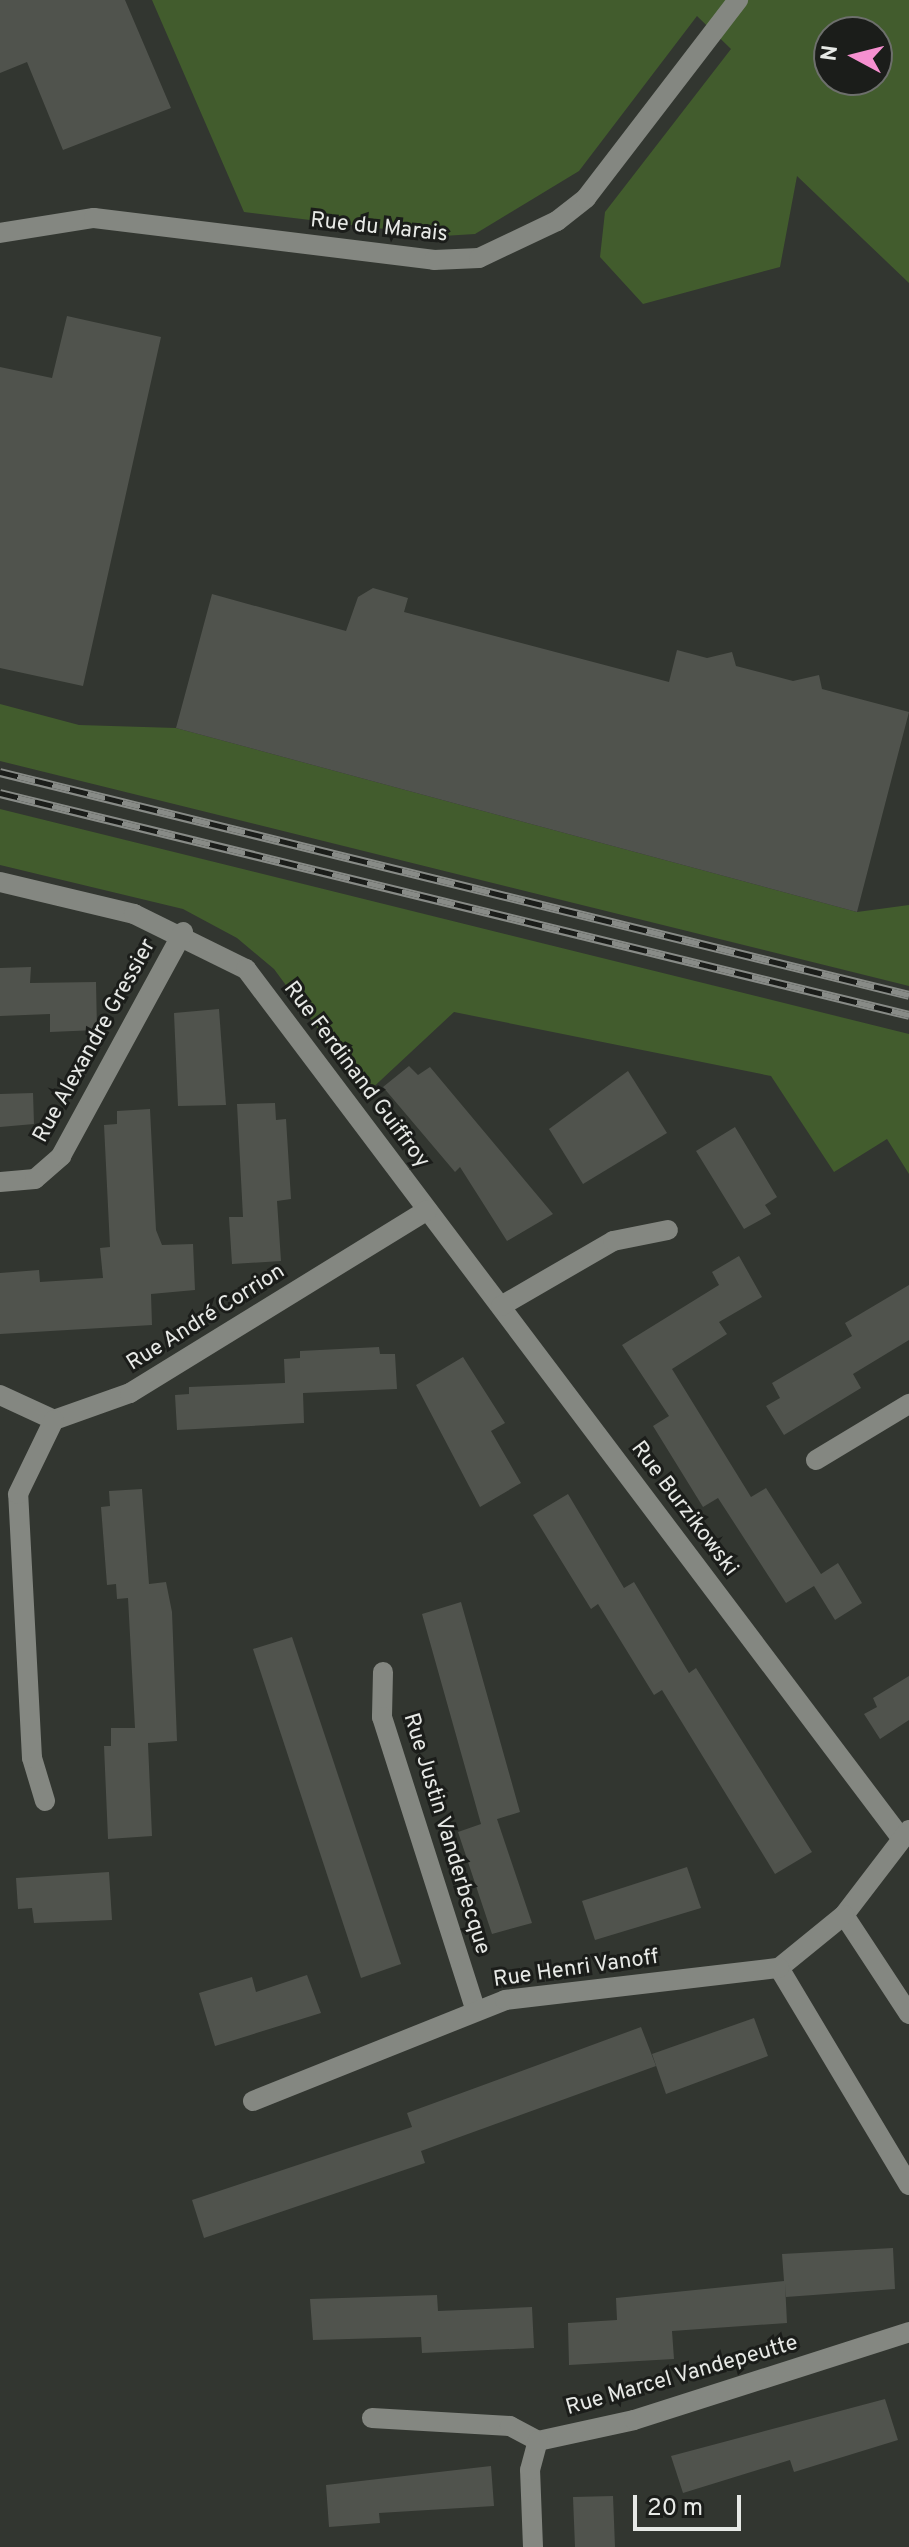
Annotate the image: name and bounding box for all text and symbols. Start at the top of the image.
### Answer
north arrow [813,16,893,96]
text: N [816,44,845,63]
street label: Rue du Marais [309,208,449,248]
street label: Rue Alexandre Gressier [28,934,162,1148]
street label: Rue Ferdinand Guiffroy [277,977,435,1173]
street label: Rue André Corrion [122,1259,290,1377]
street label: Rue Burzikowski [625,1436,743,1582]
street label: Rue Justin Vanderbecque [397,1710,495,1958]
street label: Rue Henri Vanoff [491,1944,661,1994]
street label: Rue Marcel Vandepeutte [562,2330,802,2422]
scale bar [637,2479,745,2529]
text: 20 m [647,2494,703,2524]

